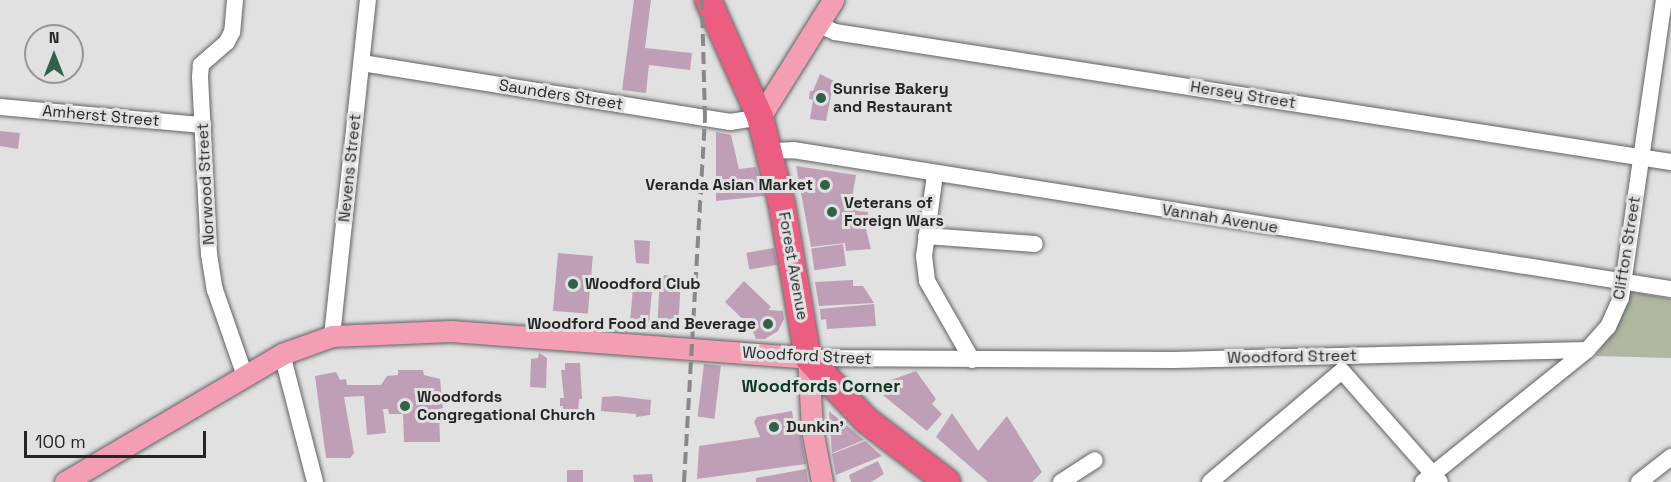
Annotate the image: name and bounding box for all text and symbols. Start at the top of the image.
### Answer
north arrow [24,24,84,84]
text: N [49,27,59,48]
street label: Saunders Street [498,76,624,114]
street label: Hersey Street [1189,77,1297,113]
place label: Sunrise Bakery and Restaurant [833,79,952,117]
marker: Sunrise Bakery and Restaurant [814,91,828,105]
street label: Amherst Street [42,101,160,131]
street label: Nevens Street [335,113,365,223]
street label: Norwood Street [193,122,219,246]
place label: Veranda Asian Market [645,175,813,195]
marker: Veranda Asian Market [818,178,832,192]
place label: Veterans of Foreign Wars [844,193,944,231]
street label: Clifton Street [1609,195,1645,301]
street label: Vannah Avenue [1160,200,1280,238]
marker: Veterans of Foreign Wars [825,205,839,219]
street label: Forest Avenue [774,210,812,322]
place label: Woodford Club [585,274,701,294]
marker: Woodford Club [566,277,580,291]
place label: Woodford Food and Beverage [527,314,756,334]
marker: Woodford Food and Beverage [761,317,775,331]
street label: Woodford Street [742,343,872,369]
street label: Woodford Street [1227,346,1357,368]
district label: Woodfords Corner [742,375,900,397]
place label: Woodfords Congregational Church [417,387,595,425]
marker: Woodfords Congregational Church [398,399,412,413]
place label: Dunkin' [786,417,844,437]
scale bar [27,419,208,457]
marker: Dunkin' [767,420,781,434]
text: 100 m [35,430,86,453]

